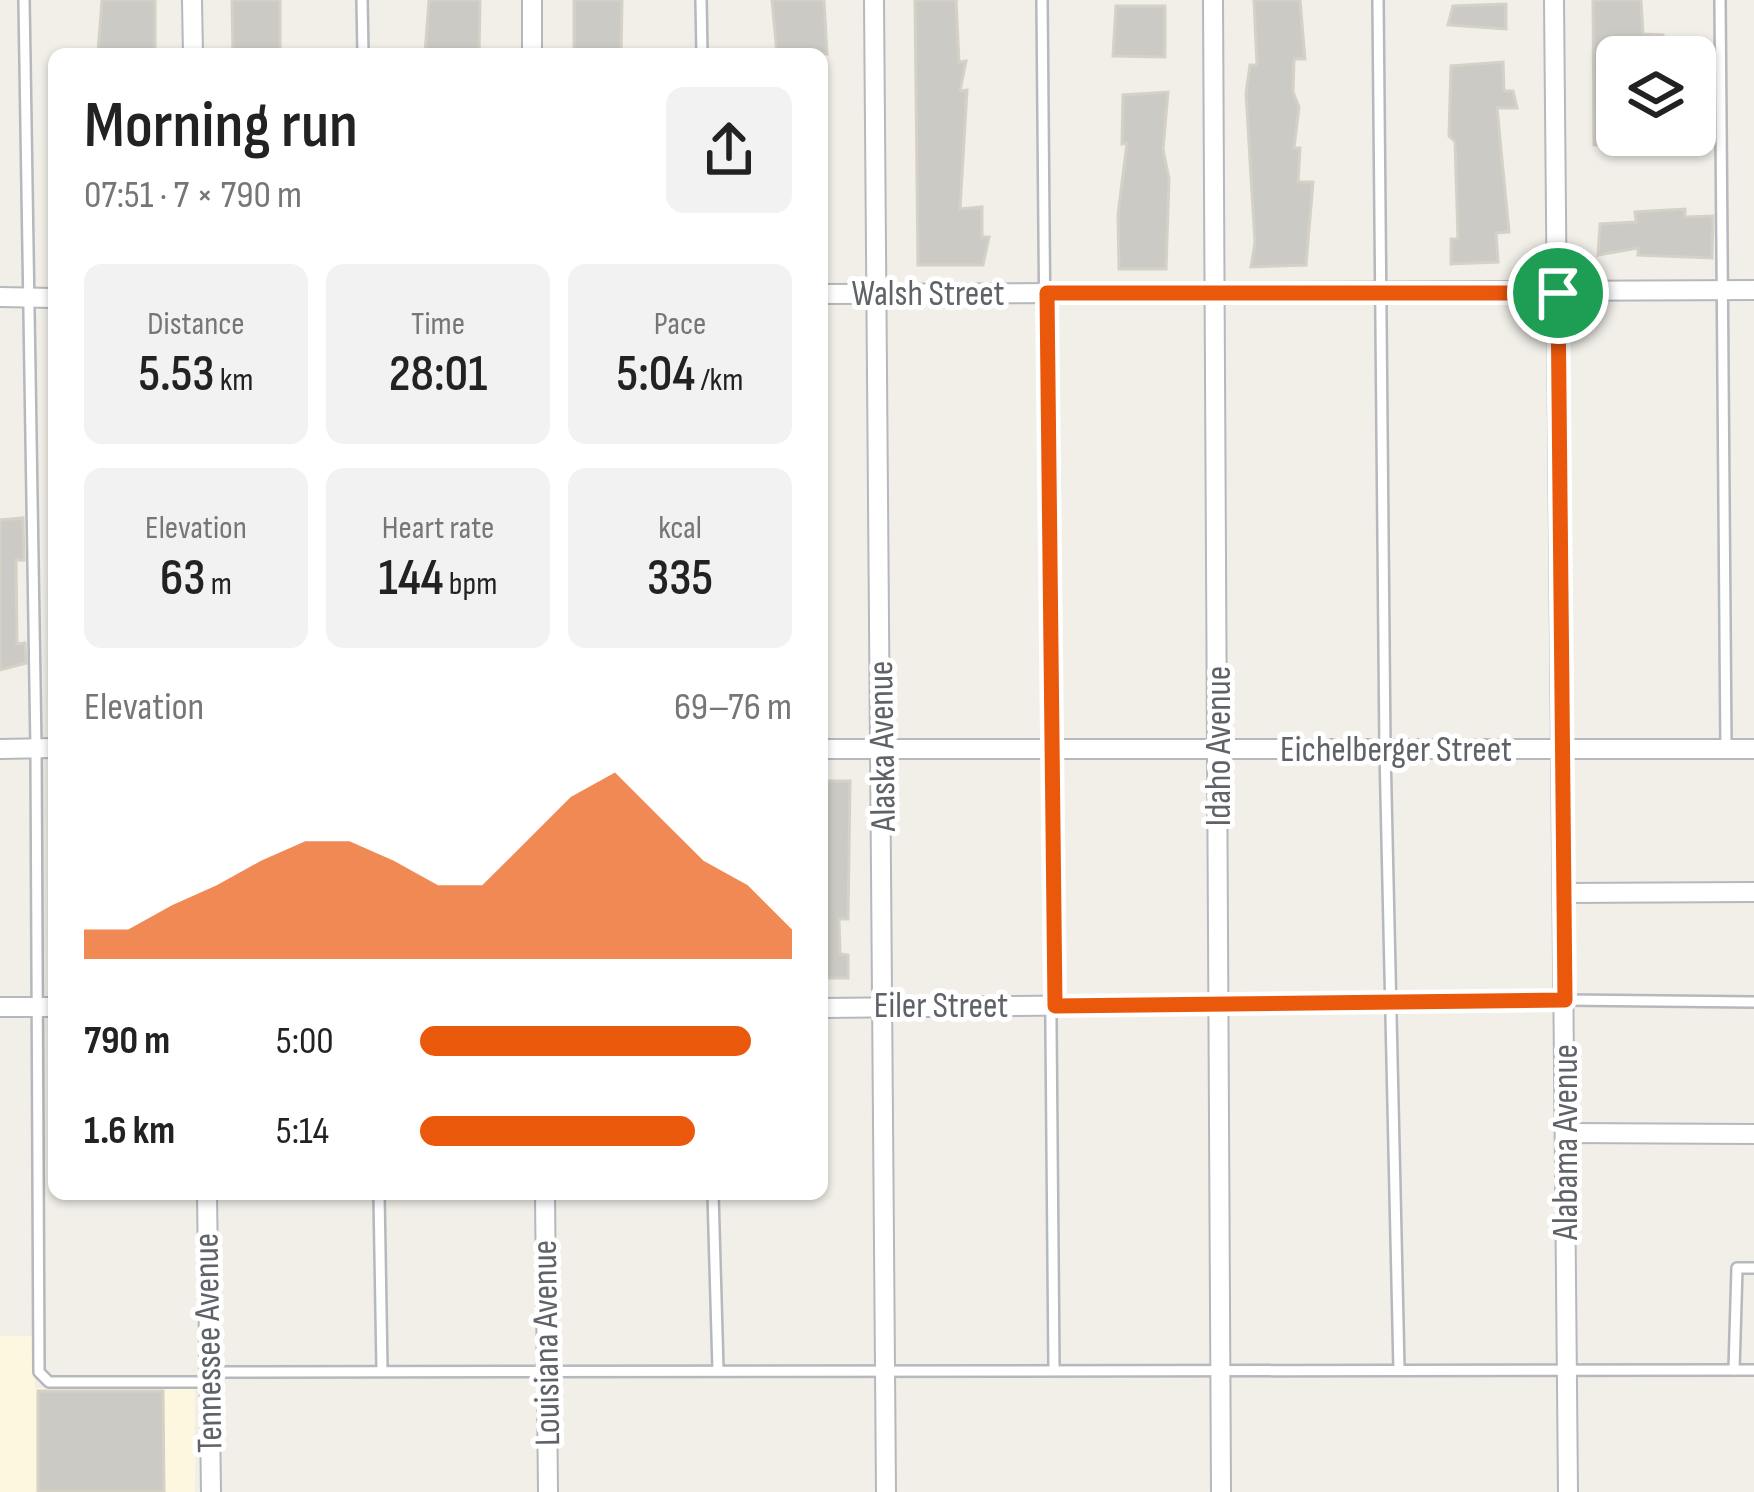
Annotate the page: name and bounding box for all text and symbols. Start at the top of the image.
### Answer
map controls [1596,36,1716,156]
button: layers [1596,36,1716,156]
text: Morning run [84,87,358,166]
button: share [666,87,792,213]
text: 07:51 · 7 × 790 m [84,172,302,219]
pin [1507,242,1609,344]
icon: arrive [1525,260,1591,326]
street label: Walsh Street [851,273,1005,316]
text: Distance [147,304,245,344]
text: Time [411,304,465,344]
text: Pace [654,304,706,344]
text: 5.53 [138,344,214,405]
text: 28:01 [389,344,487,405]
text: 5:04 [617,344,695,405]
text: km [214,360,254,400]
text: /km [695,360,743,400]
text: Elevation [145,508,247,548]
text: Heart rate [382,508,494,548]
text: kcal [658,508,702,548]
text: 63 [160,548,206,609]
text: 144 [379,548,444,609]
text: 335 [647,548,713,609]
text: m [206,564,232,604]
text: bpm [444,564,497,604]
street label: Alaska Avenue [860,660,906,833]
street label: Idaho Avenue [1198,666,1241,826]
text: Elevation [84,684,204,731]
text: 69–76 m [674,684,792,731]
street label: Eichelberger Street [1280,729,1512,772]
street label: Eiler Street [874,985,1008,1028]
text: 790 m [84,1018,170,1065]
text: 5:00 [276,1018,334,1065]
street label: Alabama Avenue [1545,1044,1588,1241]
text: 1.6 km [84,1108,175,1155]
text: 5:14 [276,1108,329,1155]
street label: Tennessee Avenue [186,1233,232,1453]
street label: Louisiana Avenue [524,1240,570,1446]

